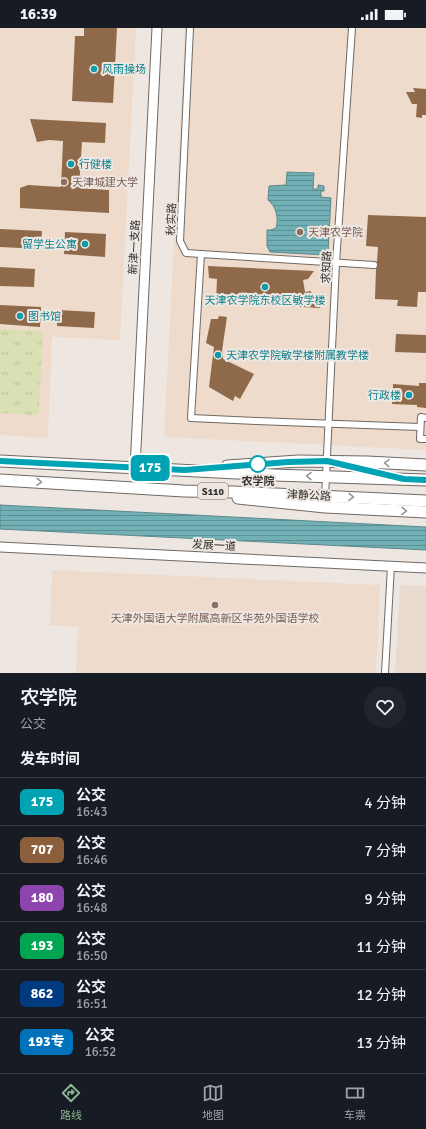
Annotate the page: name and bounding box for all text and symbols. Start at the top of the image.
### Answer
text: 16:39 [20,5,57,23]
place label: 风雨操场 [102,63,146,76]
marker: 风雨操场 [89,64,99,74]
place label: 行健楼 [79,158,112,171]
marker: 行健楼 [66,159,76,169]
place label: 天津城建大学 [72,176,138,189]
marker: 天津城建大学 [59,177,69,187]
street label: 秋实路 [164,202,179,236]
street label: 新津一支路 [127,219,142,275]
place label: 天津农学院 [308,226,363,239]
marker: 天津农学院 [295,227,305,237]
place label: 留学生公寓 [22,238,77,251]
marker: 留学生公寓 [80,239,90,249]
street label: 求知路 [319,250,334,284]
marker: 天津农学院东校区敏学楼 [260,282,270,292]
place label: 天津农学院东校区敏学楼 [205,294,326,307]
place label: 图书馆 [28,310,61,323]
marker: 图书馆 [15,311,25,321]
place label: 天津农学院敏学楼附属教学楼 [226,349,369,362]
marker: 天津农学院敏学楼附属教学楼 [213,350,223,360]
place label: 行政楼 [368,389,401,402]
marker: 行政楼 [404,390,414,400]
line badge: 175 [127,455,173,481]
marker: 农学院 [249,455,267,473]
text: 175 [139,459,161,476]
one-way arrow [384,459,390,467]
one-way arrow [306,471,312,480]
place label: 农学院 [242,475,275,488]
one-way arrow [36,478,42,487]
road number: S110 [198,483,228,499]
street label: 津静公路 [287,488,331,503]
one-way arrow [348,493,354,502]
one-way arrow [401,507,407,515]
street label: 发展一道 [192,538,236,553]
marker: 天津外国语大学附属高新区华苑外国语学校 [210,600,220,610]
place label: 天津外国语大学附属高新区华苑外国语学校 [111,612,320,625]
text: 农学院 [20,686,77,710]
button: heart [364,686,406,728]
text: 公交 [20,716,46,732]
text: 发车时间 [20,750,80,768]
text: 公交 [76,786,106,804]
text: 175 [31,793,53,810]
text: 4 分钟 [365,794,406,812]
text: 16:43 [76,804,108,820]
text: 公交 [76,834,106,852]
text: 707 [31,841,53,858]
text: 7 分钟 [365,842,406,860]
text: 16:46 [76,852,108,868]
text: 公交 [76,882,106,900]
text: 180 [31,889,53,906]
text: 9 分钟 [365,890,406,908]
text: 16:48 [76,900,108,916]
text: 公交 [76,930,106,948]
text: 193 [31,937,53,954]
text: 11 分钟 [356,938,406,956]
text: 16:50 [76,948,108,964]
text: 公交 [76,978,106,996]
text: 862 [31,985,53,1002]
text: 12 分钟 [356,986,406,1004]
text: 16:51 [76,996,108,1012]
text: 公交 [85,1026,115,1044]
text: 193专 [28,1033,65,1050]
text: 13 分钟 [356,1034,406,1052]
text: 16:52 [85,1044,116,1060]
tab: 路线 [60,1082,82,1122]
tab: 地图 [202,1082,224,1122]
tab: 车票 [344,1082,366,1122]

